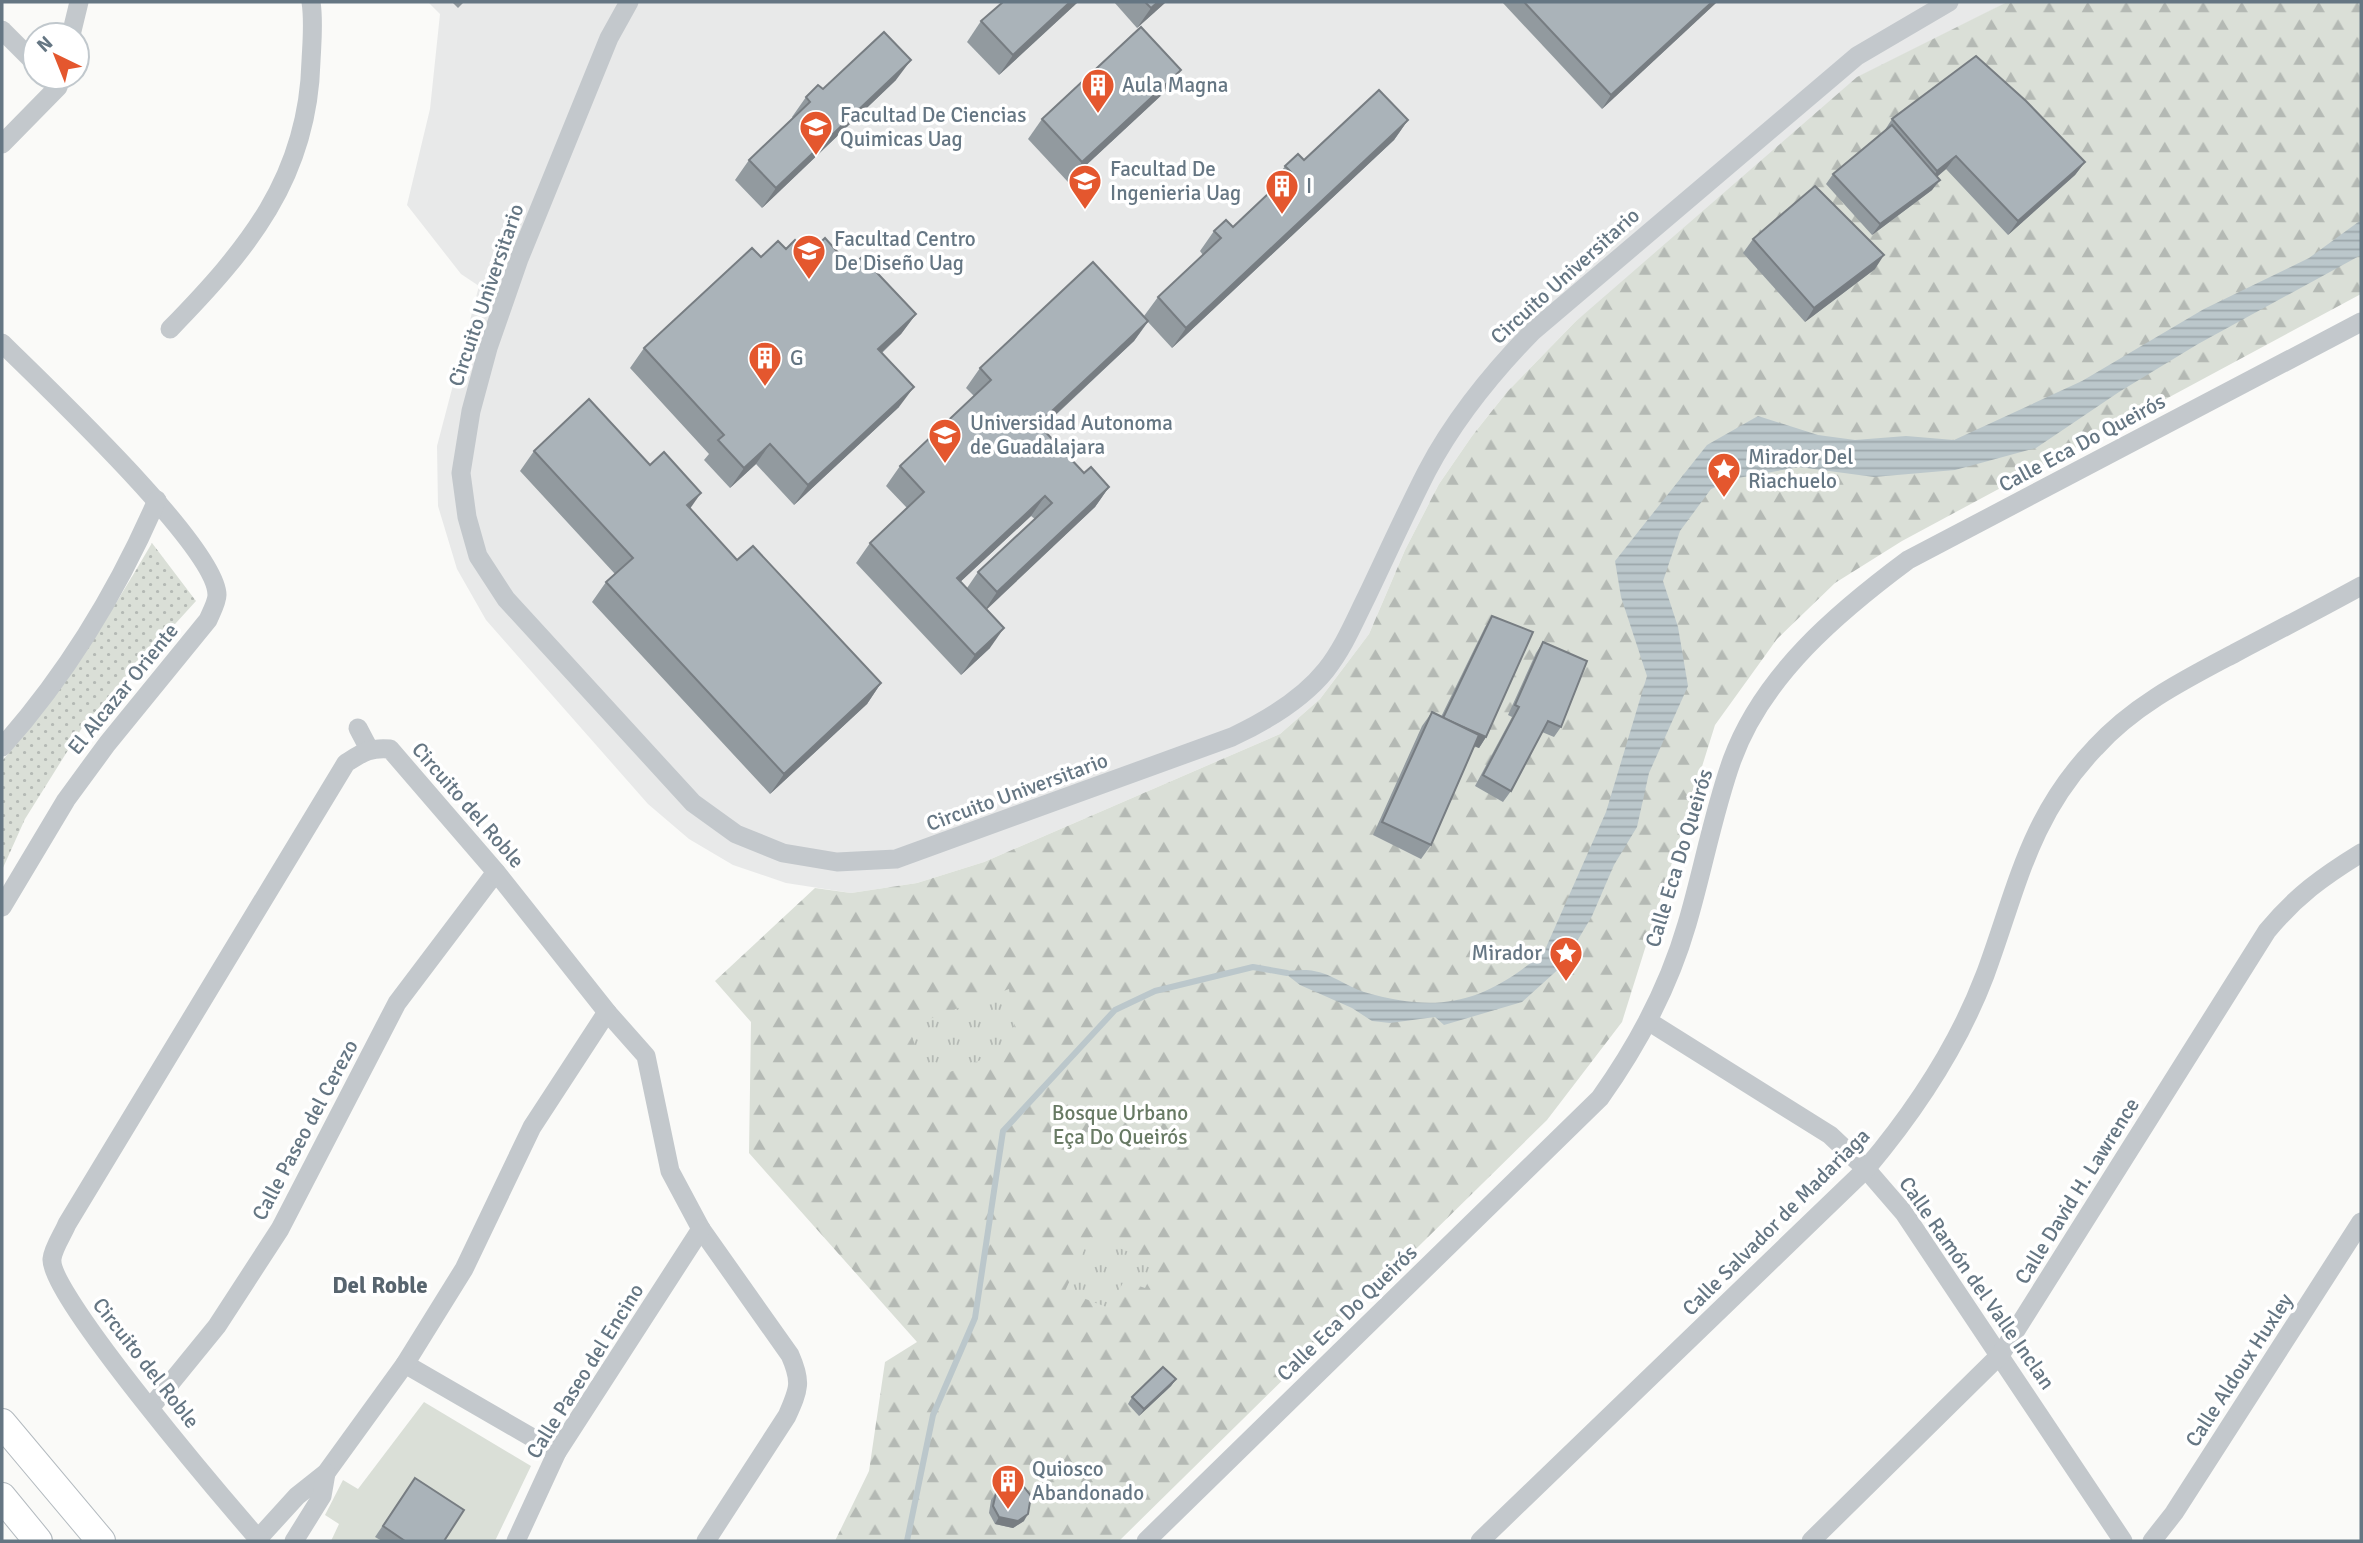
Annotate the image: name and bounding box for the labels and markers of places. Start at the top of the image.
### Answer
building icon: Aula Magna [1079,66,1117,115]
place label: Aula Magna [1122,72,1228,98]
place label: Facultad De Ciencias Quimicas Uag [840,102,1026,152]
school or university icon: Facultad De Ciencias Quimicas Uag [797,108,835,157]
place label: Facultad De Ingenieria Uag [1110,156,1241,206]
school or university icon: Facultad De Ingenieria Uag [1066,162,1104,211]
building icon: I [1263,167,1301,216]
place label: I [1306,173,1312,199]
place label: Facultad Centro De Diseño Uag [834,226,976,276]
school or university icon: Facultad Centro De Diseño Uag [790,232,828,281]
building icon: G [746,339,784,388]
place label: G [790,345,804,371]
place label: Universidad Autonoma de Guadalajara [970,410,1173,460]
school or university icon: Universidad Autonoma de Guadalajara [926,416,964,465]
place label: Mirador Del Riachuelo [1748,444,1853,494]
place icon: Mirador Del Riachuelo [1705,450,1743,499]
place icon: Mirador [1547,934,1585,983]
place label: Mirador [1471,940,1542,966]
place label: Quiosco Abandonado [1032,1456,1144,1506]
building icon: Quiosco Abandonado [989,1462,1027,1511]

